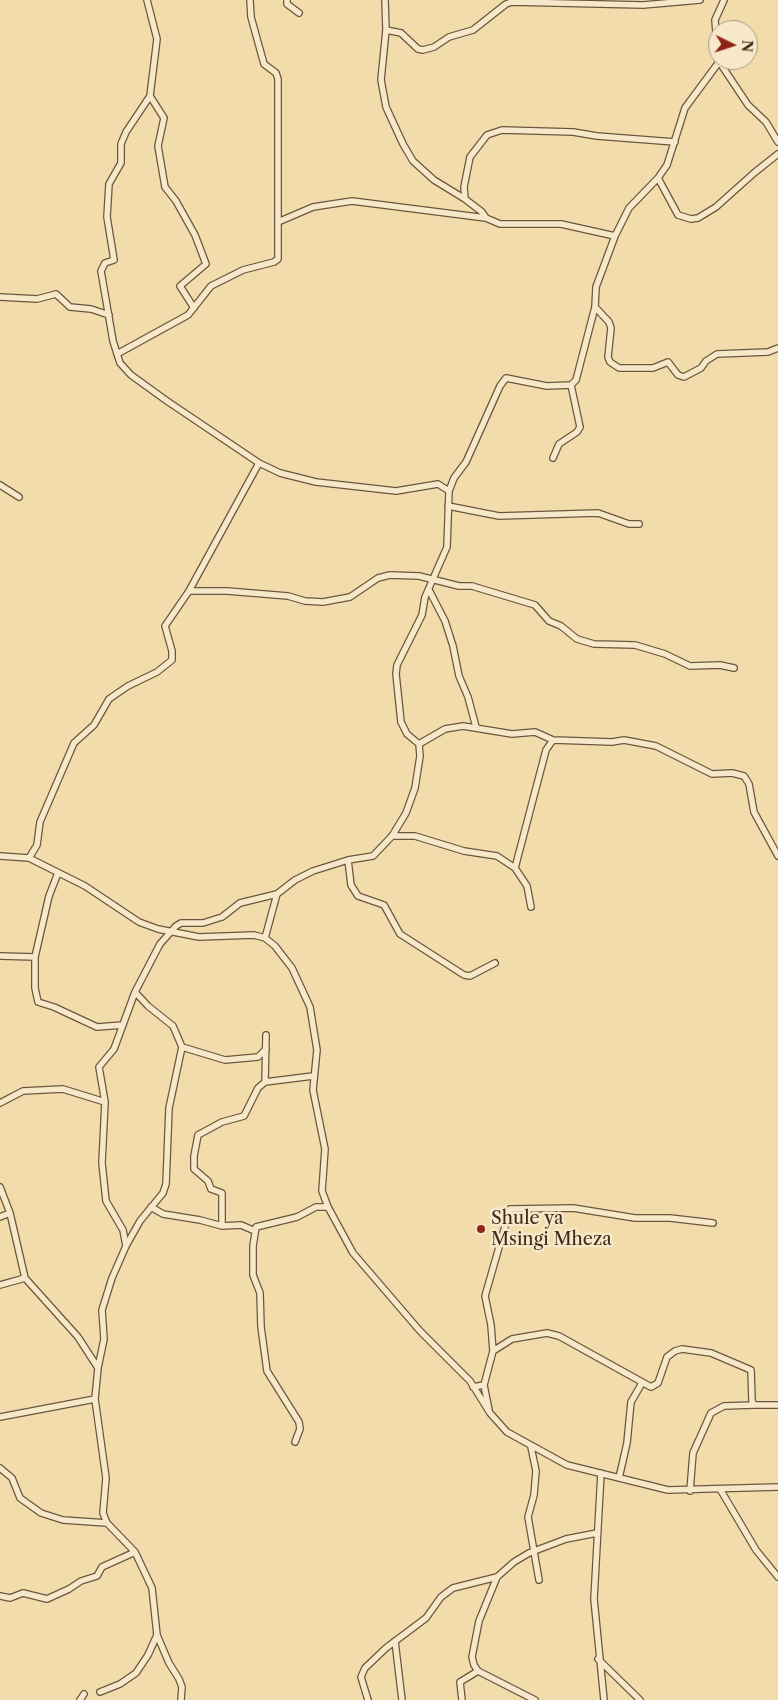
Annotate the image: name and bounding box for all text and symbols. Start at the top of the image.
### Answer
north arrow [708,20,758,70]
text: N [738,39,756,53]
place label: Shule ya Msingi Mheza [491,1208,612,1250]
marker: Shule ya Msingi Mheza [475,1223,487,1235]

